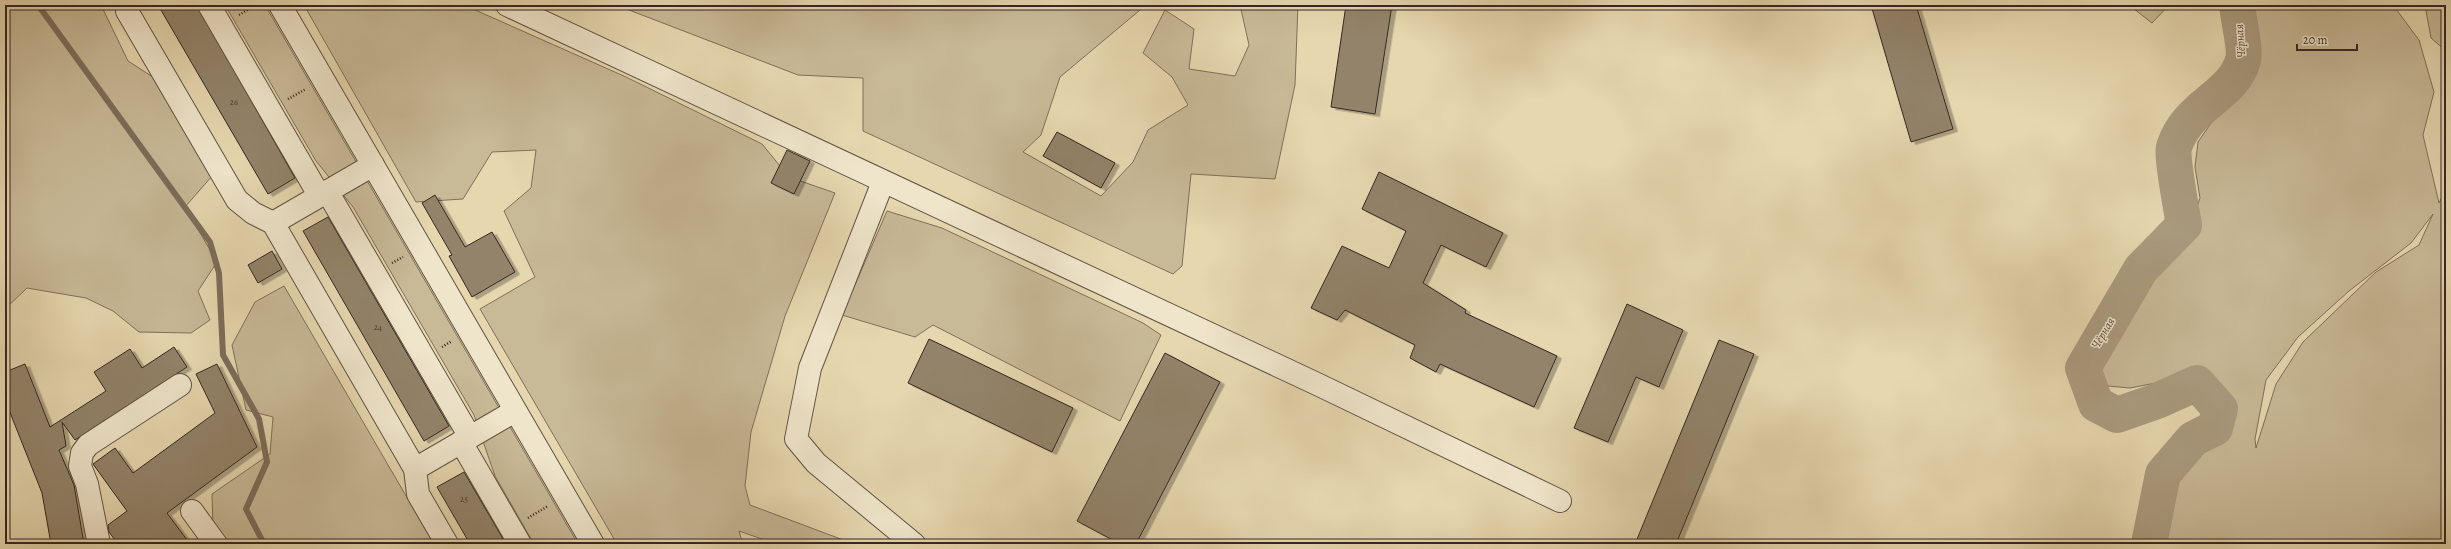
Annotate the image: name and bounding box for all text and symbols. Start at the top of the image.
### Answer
water label: Чёрная [2231,23,2249,58]
scale bar [2297,26,2357,52]
text: 20 m [2303,32,2327,48]
house number: 26 [230,96,238,108]
water label: Чёрная [2087,314,2119,352]
house number: 24 [374,321,382,333]
house number: 25 [460,493,468,505]

